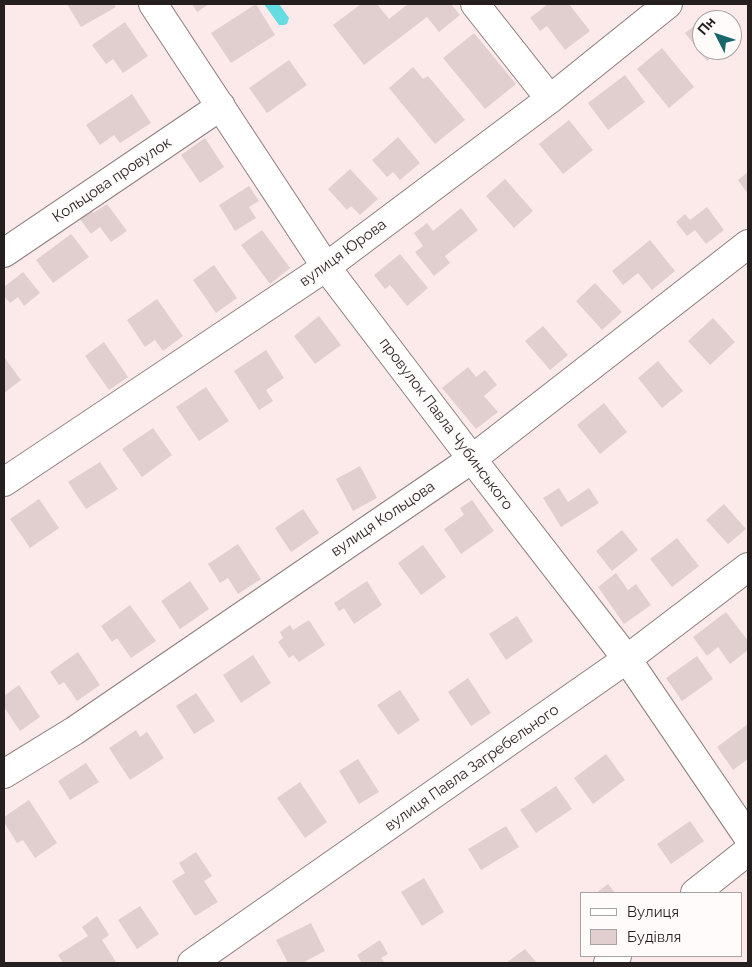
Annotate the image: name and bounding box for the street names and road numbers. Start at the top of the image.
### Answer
street label: Кольцова провулок [49,134,175,226]
street label: вулиця Юрова [296,215,390,291]
street label: провулок Павла Чубинського [375,334,517,514]
street label: вулиця Кольцова [328,478,438,560]
street label: вулиця Павла Загребельного [382,701,562,835]

